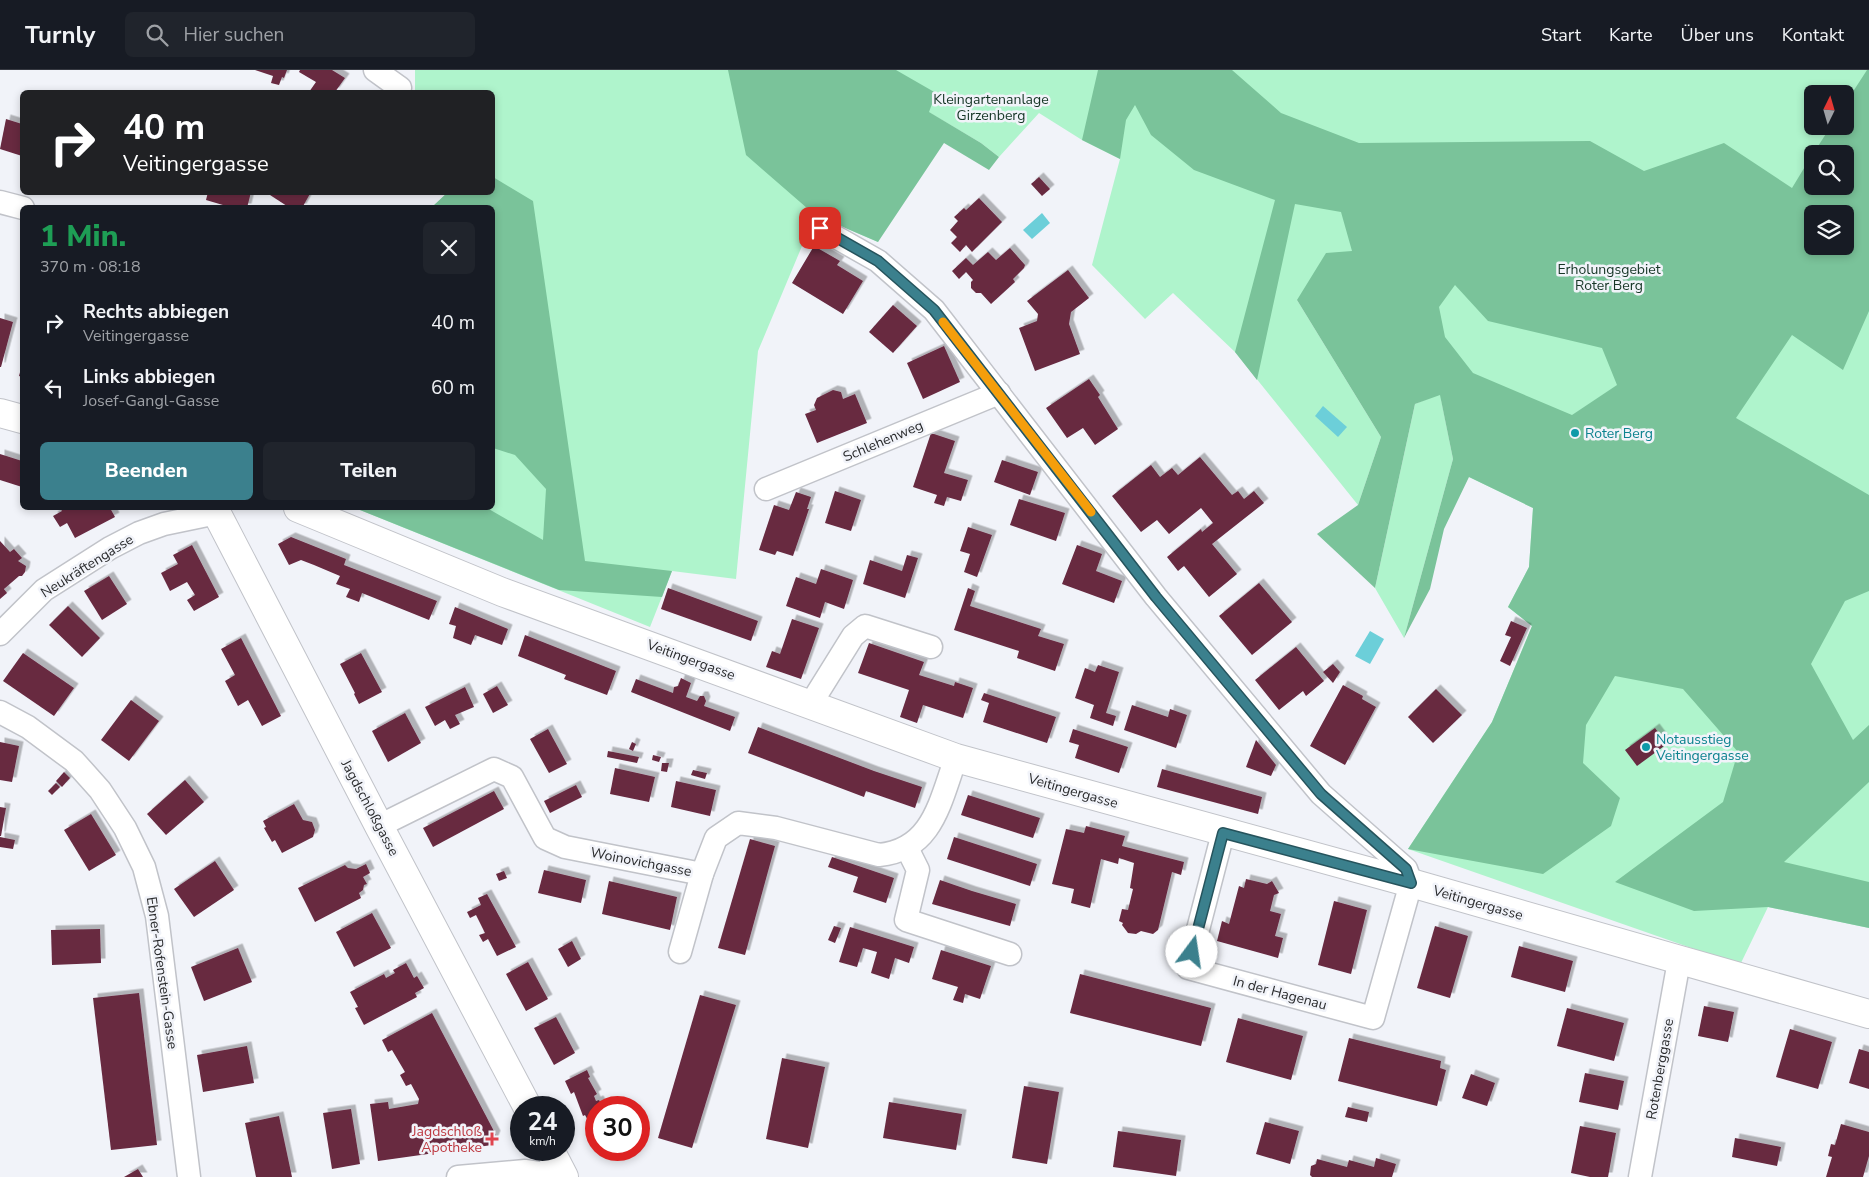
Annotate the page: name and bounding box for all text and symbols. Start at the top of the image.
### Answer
search box [125,12,475,57]
text: Turnly [25,19,95,51]
icon: search [143,21,171,49]
text: Hier suchen [183,22,284,48]
text: Start [1541,23,1581,47]
text: Karte [1609,23,1653,47]
text: Über uns [1681,23,1754,47]
text: Kontakt [1782,23,1844,47]
north arrow [1804,85,1854,135]
map controls [1804,85,1854,255]
park label: Kleingartenanlage Girzenberg [933,90,1049,125]
text: 40 m [123,104,205,151]
icon: right [40,110,105,175]
button: search [1804,145,1854,195]
text: Veitingergasse [123,149,269,179]
button: layers [1804,205,1854,255]
pin [799,207,841,249]
icon: arrive [806,214,834,242]
text: 1 Min. [40,216,126,257]
button: close [423,222,475,274]
text: 370 m · 08:18 [40,256,141,278]
park label: Erholungsgebiet Roter Berg [1557,260,1661,295]
text: Rechts abbiegen [83,299,229,325]
icon: right [40,309,68,337]
text: 40 m [431,310,475,336]
text: Veitingergasse [83,325,189,347]
text: Links abbiegen [83,364,215,390]
icon: left [40,374,68,402]
text: 60 m [431,375,475,401]
text: Josef-Gangl-Gasse [83,390,219,412]
street label: Schlehenweg [840,416,926,466]
place label: Roter Berg [1585,424,1653,443]
marker: Roter Berg [1569,427,1581,439]
button: Beenden [40,442,253,500]
button: Teilen [263,442,475,500]
street label: Neukräftengasse [37,530,137,602]
street label: Veitingergasse [643,635,738,685]
place label: Notausstieg Veitingergasse [1655,730,1749,765]
marker: Notausstieg Veitingergasse [1640,741,1652,753]
street label: Jagdschloßgasse [336,756,403,859]
street label: Veitingergasse [1025,769,1120,813]
street label: Woinovichgasse [589,843,693,881]
street label: Veitingergasse [1430,881,1525,925]
street label: Ebner-Rofenstein-Gasse [142,896,182,1050]
position arrow [1165,925,1217,977]
street label: In der Hagenau [1231,971,1329,1015]
street label: Rotenberggasse [1642,1017,1678,1121]
speed limit sign: 30 [585,1096,650,1161]
text: 24 [527,1105,558,1139]
place label: Jagdschloß Apotheke [411,1122,482,1157]
marker: Jagdschloß Apotheke [486,1133,498,1145]
text: km/h [529,1133,556,1149]

